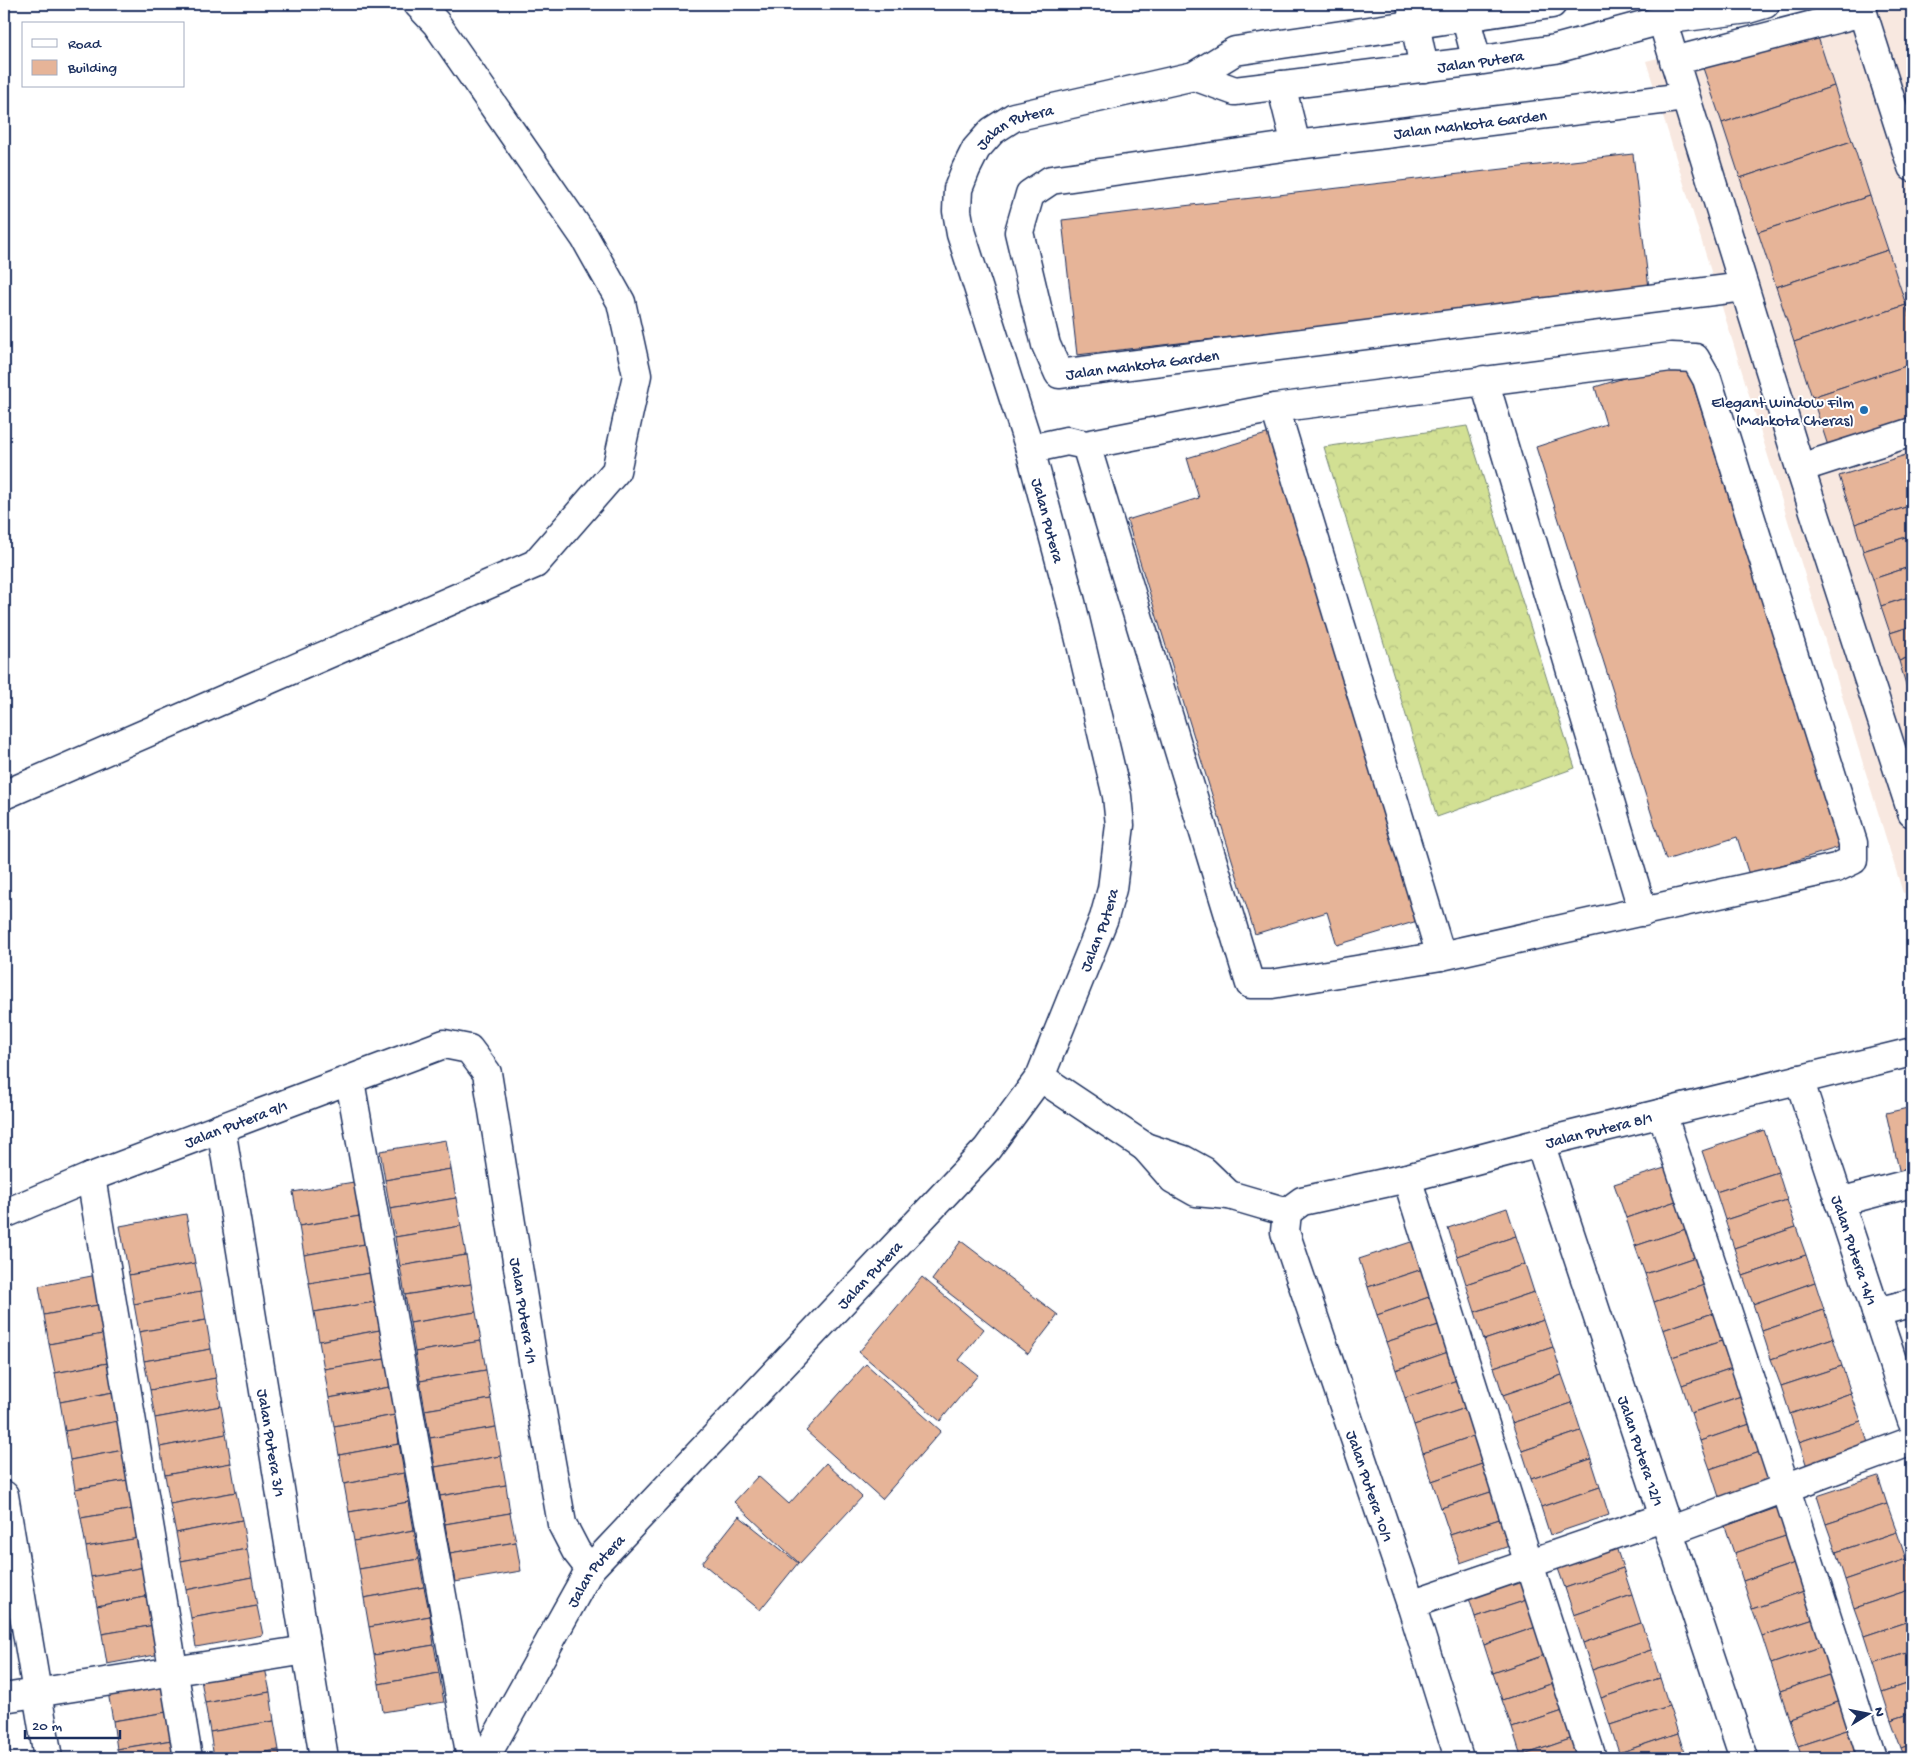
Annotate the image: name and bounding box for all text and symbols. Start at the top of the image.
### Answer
legend [22,22,185,88]
text: Road [68,36,102,54]
street label: Jalan Putera [1437,48,1526,79]
text: Building [67,60,117,78]
street label: Jalan Putera [974,102,1057,155]
street label: Jalan Mahkota Garden [1393,108,1549,145]
street label: Jalan Mahkota Garden [1065,348,1221,386]
place label: Elegant Window Film (Mahkota Cheras) [1711,395,1855,432]
marker: Elegant Window Film (Mahkota Cheras) [1858,404,1870,416]
street label: Jalan Putera [1025,477,1066,566]
street label: Jalan Putera [1077,886,1125,975]
street label: Jalan Putera 9/1 [182,1098,291,1154]
street label: Jalan Putera 8/1 [1544,1110,1655,1154]
street label: Jalan Putera 14/1 [1825,1193,1879,1309]
street label: Jalan Putera [835,1238,909,1315]
street label: Jalan Putera 1/1 [504,1257,539,1366]
street label: Jalan Putera 3/1 [251,1388,287,1499]
street label: Jalan Putera 12/1 [1612,1394,1666,1509]
street label: Jalan Putera 10/1 [1340,1429,1395,1545]
street label: Jalan Putera [565,1531,631,1612]
north arrow [1844,1690,1894,1740]
text: N [1869,1706,1888,1718]
scale bar [25,1707,120,1739]
text: 20 m [32,1718,62,1736]

